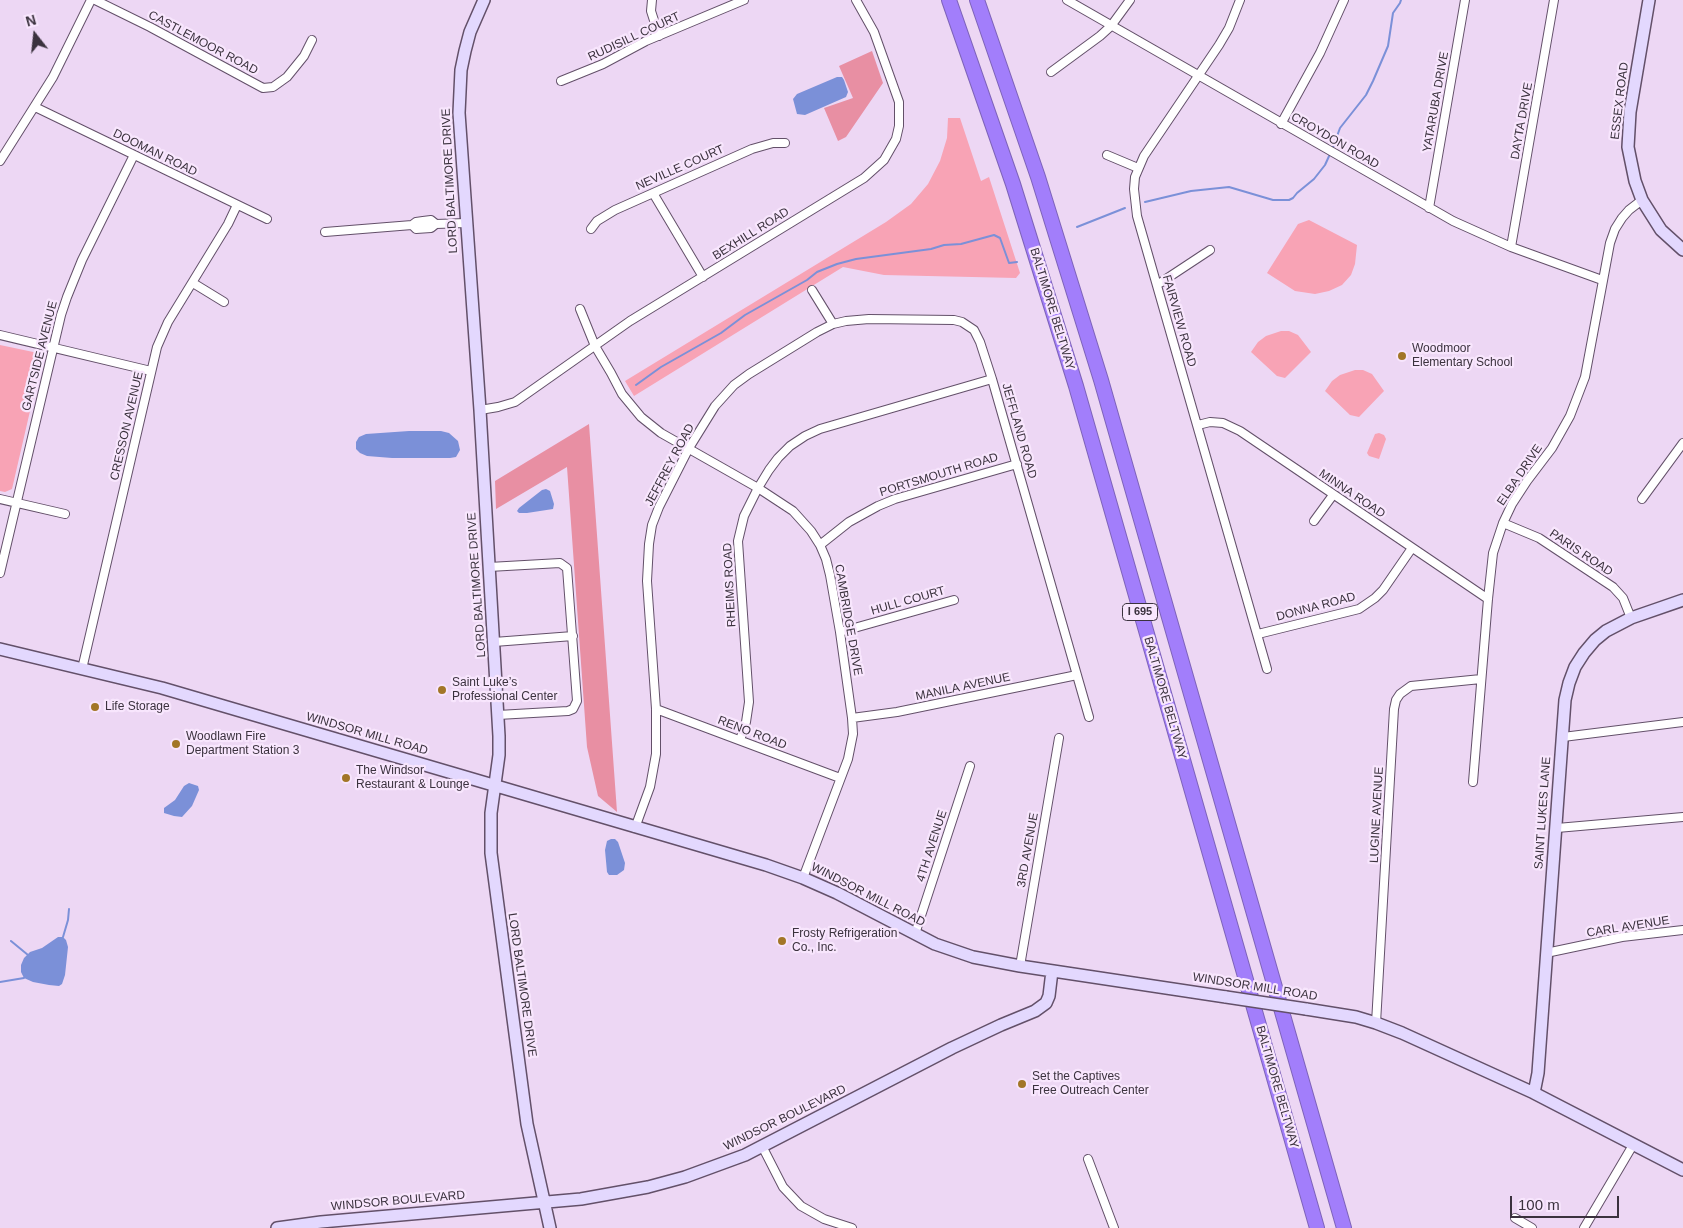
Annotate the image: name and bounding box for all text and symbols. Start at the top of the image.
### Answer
street label: CASTLEMOOR ROAD [146,8,260,78]
street label: RUDISILL COURT [586,9,682,65]
north arrow [10,10,60,60]
text: N [24,11,38,30]
street label: YATARUBA DRIVE [1420,51,1452,153]
street label: ESSEX ROAD [1608,61,1632,141]
street label: DAYTA DRIVE [1508,81,1536,161]
street label: LORD BALTIMORE DRIVE [439,108,461,254]
street label: CROYDON ROAD [1288,110,1382,172]
street label: DOOMAN ROAD [110,126,200,180]
street label: NEVILLE COURT [634,142,726,194]
street label: BEXHILL ROAD [710,205,792,263]
street label: BALTIMORE BELTWAY [1027,246,1077,372]
street label: FAIRVIEW ROAD [1159,273,1199,369]
street label: GARTSIDE AVENUE [19,299,61,413]
place label: Woodmoor Elementary School [1412,342,1513,370]
marker: Woodmoor Elementary School [1396,350,1408,362]
street label: CRESSON AVENUE [107,370,147,482]
street label: JEFFLAND ROAD [998,382,1040,480]
street label: JEFFREY ROAD [642,421,698,509]
street label: ELBA DRIVE [1494,442,1546,508]
street label: PORTSMOUTH ROAD [878,450,1000,500]
street label: MINNA ROAD [1316,467,1388,521]
street label: LORD BALTIMORE DRIVE [465,512,489,658]
street label: PARIS ROAD [1547,527,1615,579]
street label: RHEIMS ROAD [721,542,739,628]
street label: CAMBRIDGE DRIVE [831,563,865,677]
street label: HULL COURT [869,584,947,618]
street label: DONNA ROAD [1275,590,1357,624]
road number: I 695 [1122,604,1158,620]
street label: BALTIMORE BELTWAY [1141,635,1189,761]
street label: MANILA AVENUE [914,670,1012,704]
place label: Saint Luke’s Professional Center [452,676,557,704]
marker: Saint Luke’s Professional Center [436,684,448,696]
place label: Life Storage [105,700,170,714]
marker: Life Storage [89,701,101,713]
street label: WINDSOR MILL ROAD [304,710,430,758]
street label: RENO ROAD [715,713,789,753]
place label: Woodlawn Fire Department Station 3 [186,730,299,758]
marker: Woodlawn Fire Department Station 3 [170,738,182,750]
street label: SAINT LUKES LANE [1532,756,1554,870]
place label: The Windsor Restaurant & Lounge [356,764,469,792]
street label: LUGINE AVENUE [1367,766,1387,864]
marker: The Windsor Restaurant & Lounge [340,772,352,784]
street label: 4TH AVENUE [914,808,950,884]
street label: 3RD AVENUE [1014,811,1042,889]
street label: WINDSOR MILL ROAD [809,860,927,930]
street label: LORD BALTIMORE DRIVE [505,912,539,1058]
street label: CARL AVENUE [1585,913,1671,941]
place label: Frosty Refrigeration Co., Inc. [792,927,897,955]
marker: Frosty Refrigeration Co., Inc. [776,935,788,947]
street label: WINDSOR MILL ROAD [1192,970,1318,1004]
street label: BALTIMORE BELTWAY [1253,1024,1301,1150]
place label: Set the Captives Free Outreach Center [1032,1070,1149,1098]
marker: Set the Captives Free Outreach Center [1016,1078,1028,1090]
street label: WINDSOR BOULEVARD [721,1082,849,1154]
scale bar [1513,1186,1622,1218]
street label: WINDSOR BOULEVARD [330,1188,466,1214]
text: 100 m [1518,1196,1560,1213]

